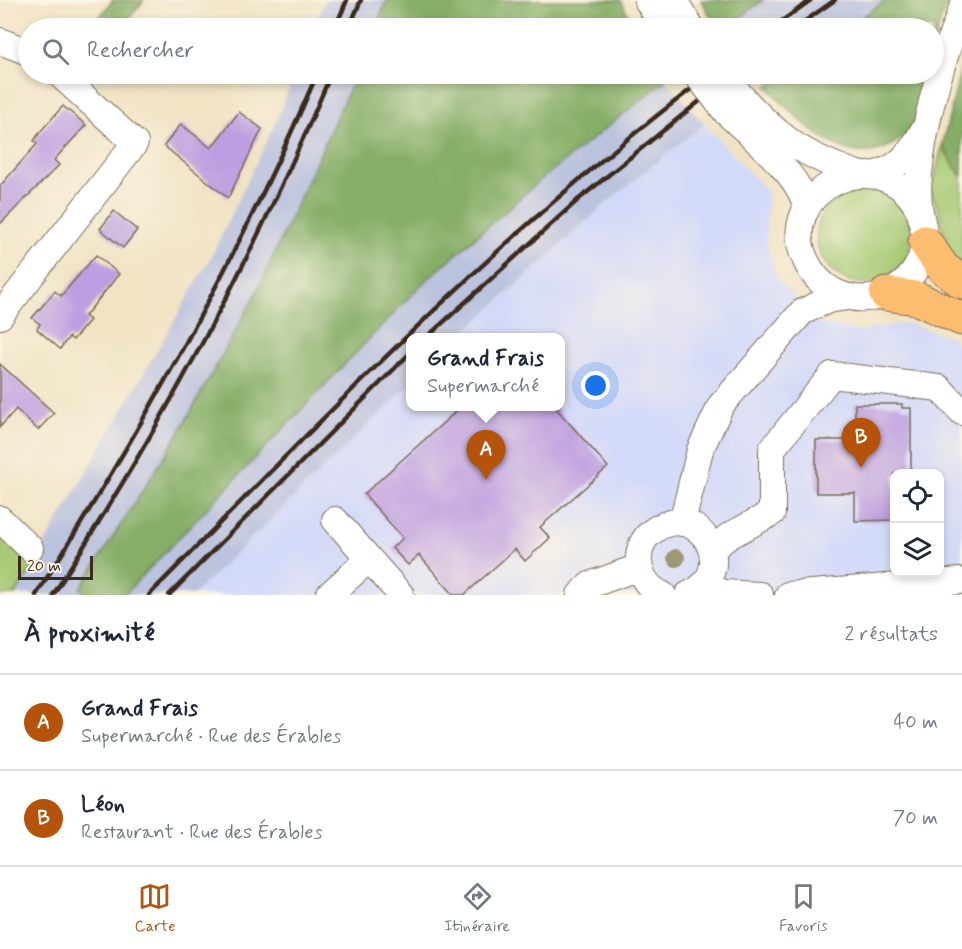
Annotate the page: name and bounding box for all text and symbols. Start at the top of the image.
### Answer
search box [18,18,944,84]
icon: search [39,35,72,68]
text: Rechercher [87,37,194,65]
popup [406,333,565,411]
text: Grand Frais [427,345,544,373]
your location [581,371,610,400]
text: Supermarché [427,373,539,400]
pin: B [842,418,880,468]
pin: A [466,430,506,480]
map controls [890,469,944,577]
button: locate [890,469,944,523]
button: layers [890,523,944,577]
scale bar [18,553,93,580]
text: 20 m [27,556,61,577]
text: À proximité [24,617,155,651]
text: 2 résultats [845,621,938,648]
text: Grand Frais [81,695,198,723]
text: A [37,709,50,736]
text: 40 m [894,709,938,736]
text: Supermarché · Rue des Érables [81,723,341,750]
text: Léon [81,791,125,819]
text: B [37,805,50,832]
text: 70 m [893,805,938,832]
text: Restaurant · Rue des Érables [81,819,322,846]
tab: Carte [134,880,175,937]
tab: Itinéraire [444,880,510,937]
tab: Favoris [779,880,828,937]

